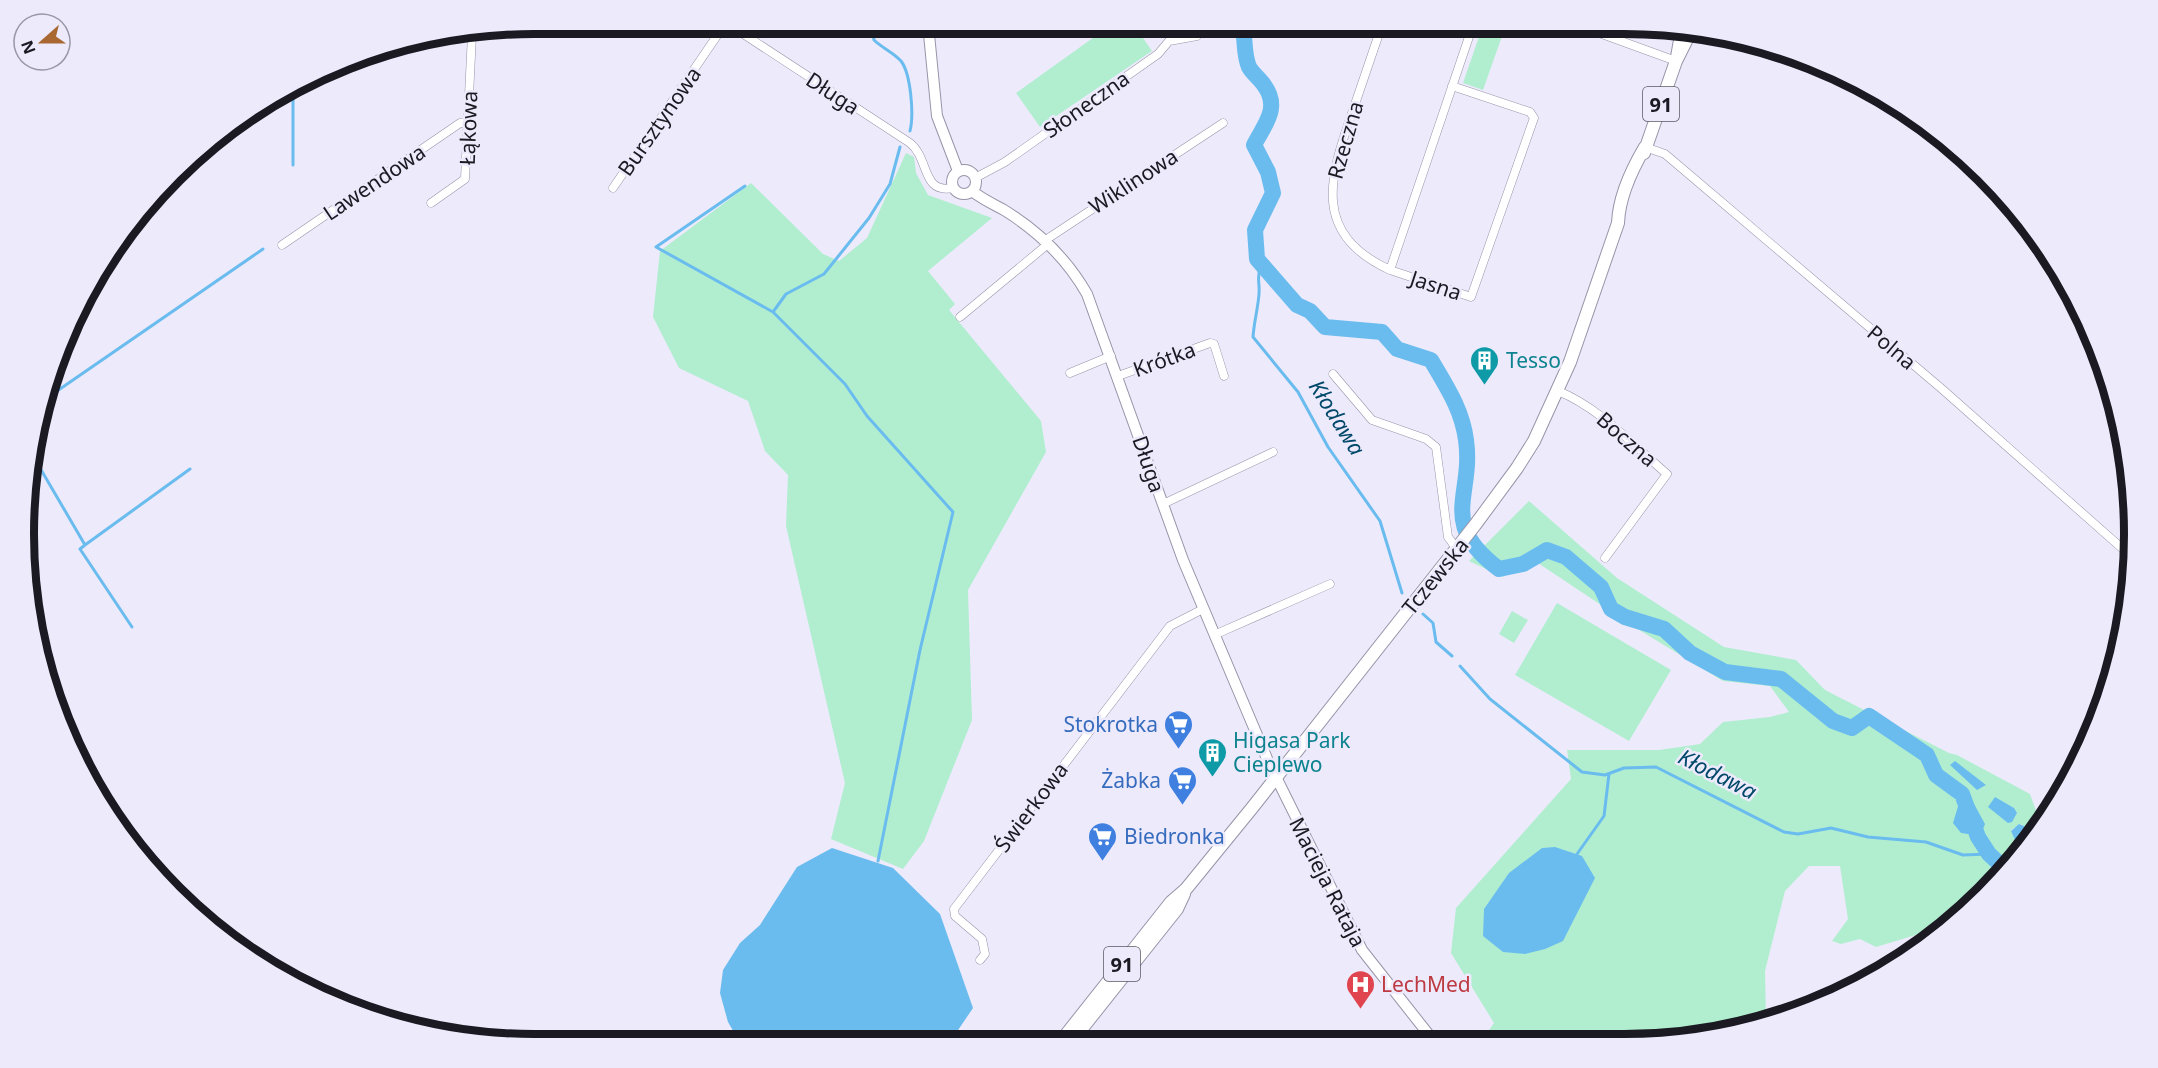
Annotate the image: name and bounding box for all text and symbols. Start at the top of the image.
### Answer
north arrow [12,12,72,72]
text: N [15,37,41,57]
street label: Bursztynowa [611,61,707,181]
street label: Słoneczna [1037,64,1135,144]
street label: Długa [801,65,865,121]
road number: 91 [1643,87,1679,121]
street label: Łąkowa [453,90,483,166]
street label: Rzeczna [1321,98,1369,182]
street label: Lawendowa [317,138,431,226]
street label: Wiklinowa [1083,142,1183,220]
street label: Jasna [1405,263,1465,306]
street label: Polna [1862,318,1922,376]
street label: Krótka [1129,335,1199,383]
building icon: Tesso [1469,344,1501,386]
place label: Tesso [1506,346,1561,374]
water label: Kłodawa [1303,373,1373,461]
street label: Boczna [1591,405,1663,473]
street label: Długa [1126,432,1172,496]
street label: Tczewska [1395,532,1475,620]
supermarket icon: Stokrotka [1163,708,1195,750]
place label: Stokrotka [1063,710,1158,738]
place label: Higasa Park Cieplewo [1233,726,1351,778]
building icon: Higasa Park Cieplewo [1196,736,1228,778]
water label: Kłodawa [1674,741,1763,806]
street label: Świerkowa [988,756,1074,858]
supermarket icon: Żabka [1166,764,1198,806]
place label: Żabka [1101,766,1161,794]
street label: Macieja Rataja [1283,812,1373,952]
supermarket icon: Biedronka [1087,820,1119,862]
place label: Biedronka [1124,822,1225,850]
road number: 91 [1104,947,1140,981]
hospital icon: LechMed [1344,968,1376,1010]
place label: LechMed [1381,970,1471,998]

